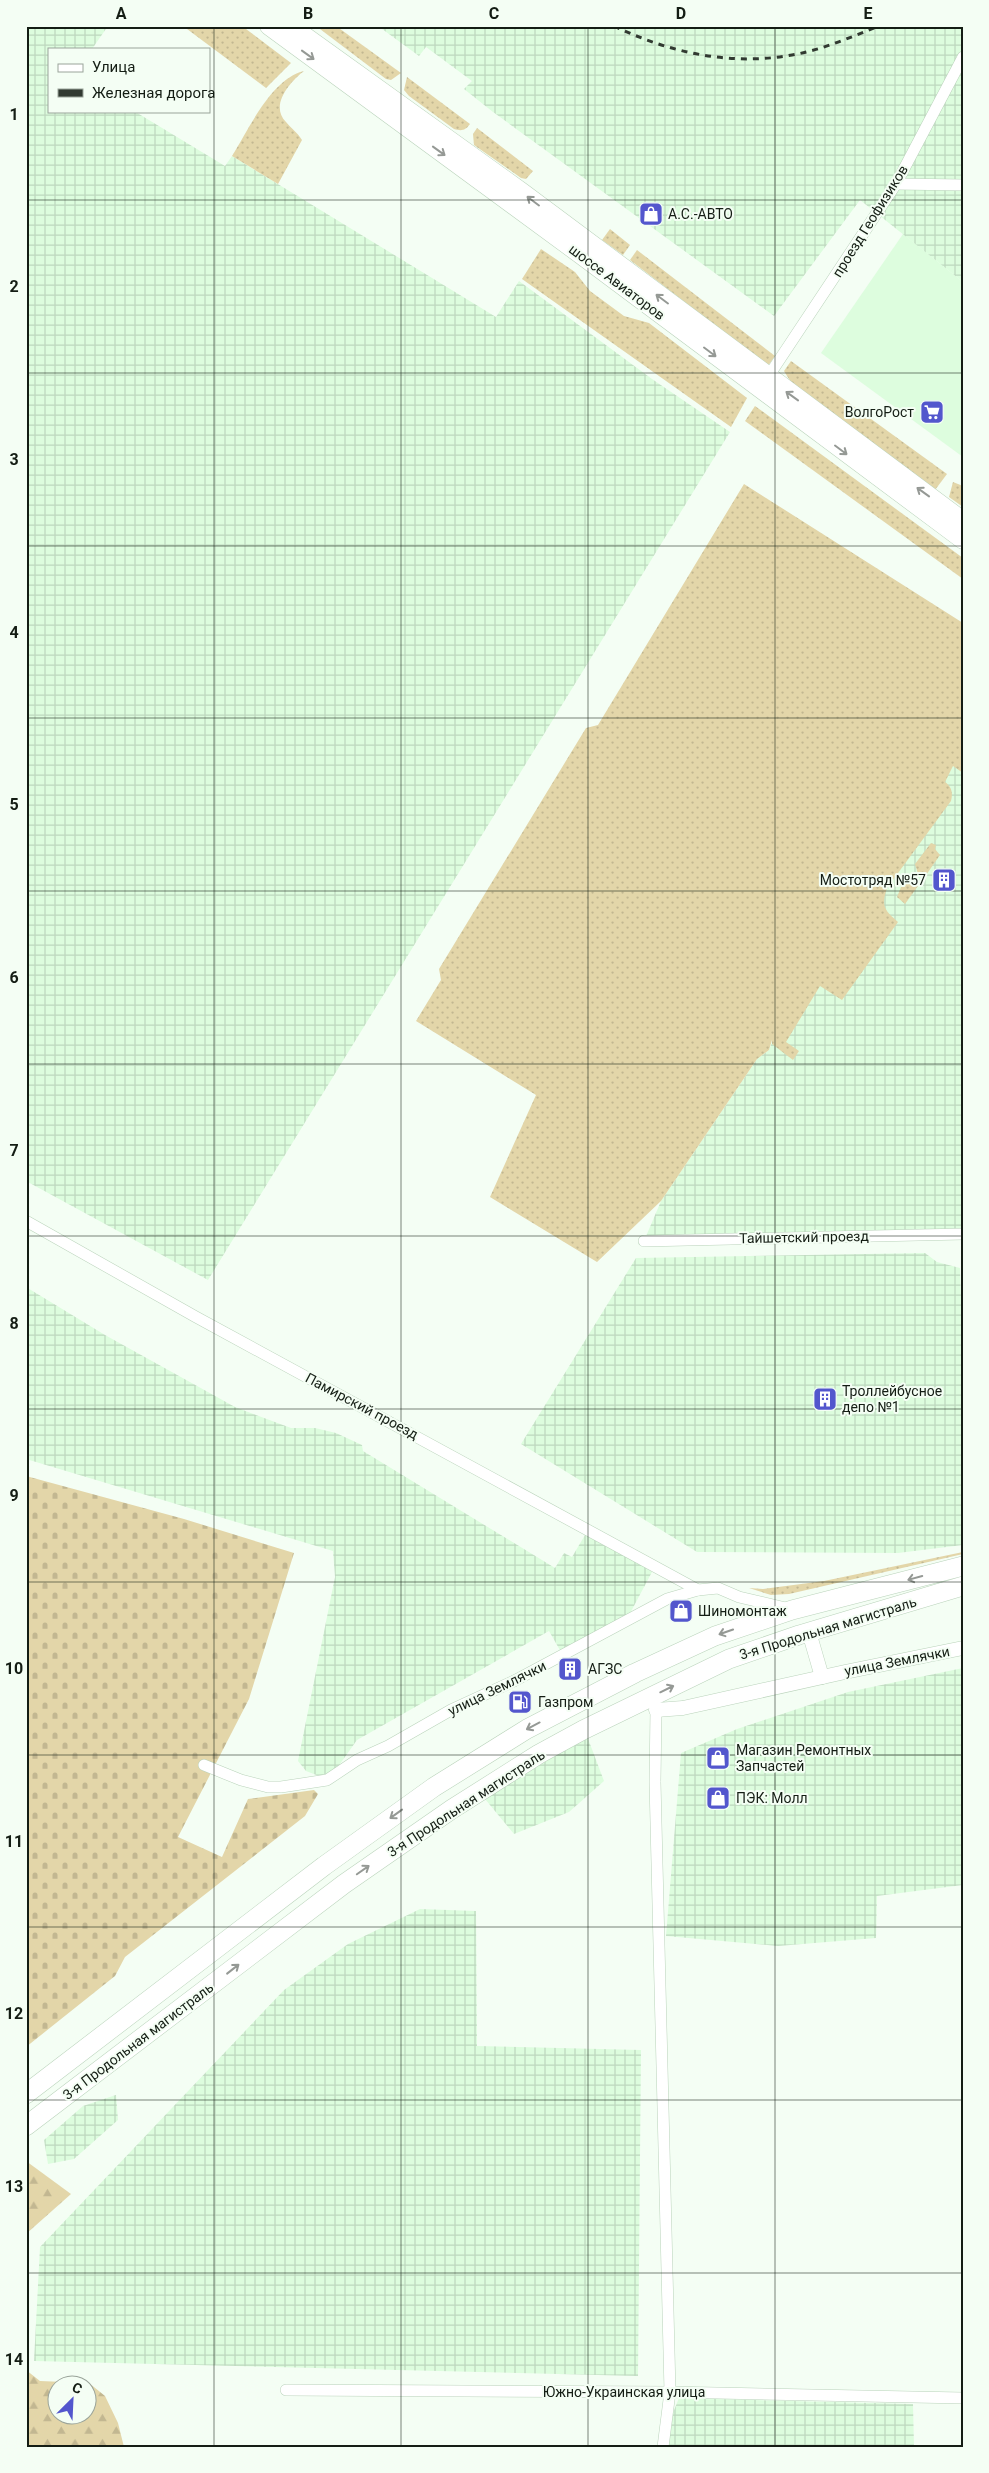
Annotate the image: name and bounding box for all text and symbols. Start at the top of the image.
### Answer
text: A [116,4,127,23]
text: B [303,4,313,23]
text: C [489,4,499,23]
text: D [676,4,686,23]
text: E [864,4,873,23]
legend [48,48,210,112]
one-way arrow [301,50,315,60]
text: Улица [92,58,135,76]
text: Железная дорога [92,84,215,102]
text: 1 [9,105,19,124]
one-way arrow [432,146,446,156]
street label: проезд Геофизиков [829,162,911,280]
one-way arrow [527,195,540,206]
shop icon: А.С.-АВТО [638,201,664,227]
place label: А.С.-АВТО [668,206,733,222]
street label: шоссе Авиаторов [566,241,668,323]
text: 2 [9,277,19,296]
one-way arrow [656,293,669,304]
one-way arrow [703,347,716,358]
one-way arrow [785,391,799,401]
supermarket icon: ВолгоРост [919,399,945,425]
place label: ВолгоРост [845,404,914,420]
one-way arrow [834,445,848,455]
text: 3 [9,450,19,469]
one-way arrow [916,487,930,497]
text: 4 [9,623,19,642]
text: 5 [9,795,19,814]
building icon: Мостотряд №57 [931,867,957,893]
place label: Мостотряд №57 [820,872,926,888]
text: 6 [9,968,19,987]
text: 7 [9,1141,19,1160]
street label: Тайшетский проезд [739,1228,869,1246]
text: 8 [9,1314,19,1333]
street label: Памирский проезд [303,1370,422,1443]
place label: Троллейбусное депо №1 [842,1383,942,1415]
building icon: Троллейбусное депо №1 [812,1386,838,1412]
text: 9 [9,1486,19,1505]
one-way arrow [908,1573,924,1583]
street label: 3-я Продольная магистраль [738,1593,918,1663]
shop icon: Шиномонтаж [668,1598,694,1624]
place label: Шиномонтаж [698,1603,787,1619]
one-way arrow [718,1628,734,1638]
street label: улица Землячки [843,1643,951,1679]
building icon: АГЗС [557,1656,583,1682]
street label: улица Землячки [445,1657,549,1719]
text: 10 [5,1659,23,1678]
place label: АГЗС [588,1661,622,1677]
one-way arrow [659,1684,674,1693]
fuel station icon: Газпром [507,1689,533,1715]
place label: Газпром [538,1694,593,1710]
one-way arrow [526,1722,540,1732]
place label: Магазин Ремонтных Запчастей [736,1742,871,1774]
shop icon: Магазин Ремонтных Запчастей [705,1745,731,1771]
street label: 3-я Продольная магистраль [384,1746,548,1860]
shop icon: ПЭК: Молл [705,1785,731,1811]
place label: ПЭК: Молл [736,1790,808,1806]
one-way arrow [389,1809,403,1819]
text: 11 [5,1832,23,1851]
one-way arrow [355,1865,369,1875]
one-way arrow [226,1963,239,1974]
street label: 3-я Продольная магистраль [60,1979,216,2103]
text: 12 [5,2004,23,2023]
text: 13 [5,2177,23,2196]
text: 14 [5,2350,23,2369]
north arrow [48,2376,98,2426]
text: С [70,2379,85,2397]
street label: Южно-Украинская улица [543,2384,705,2400]

